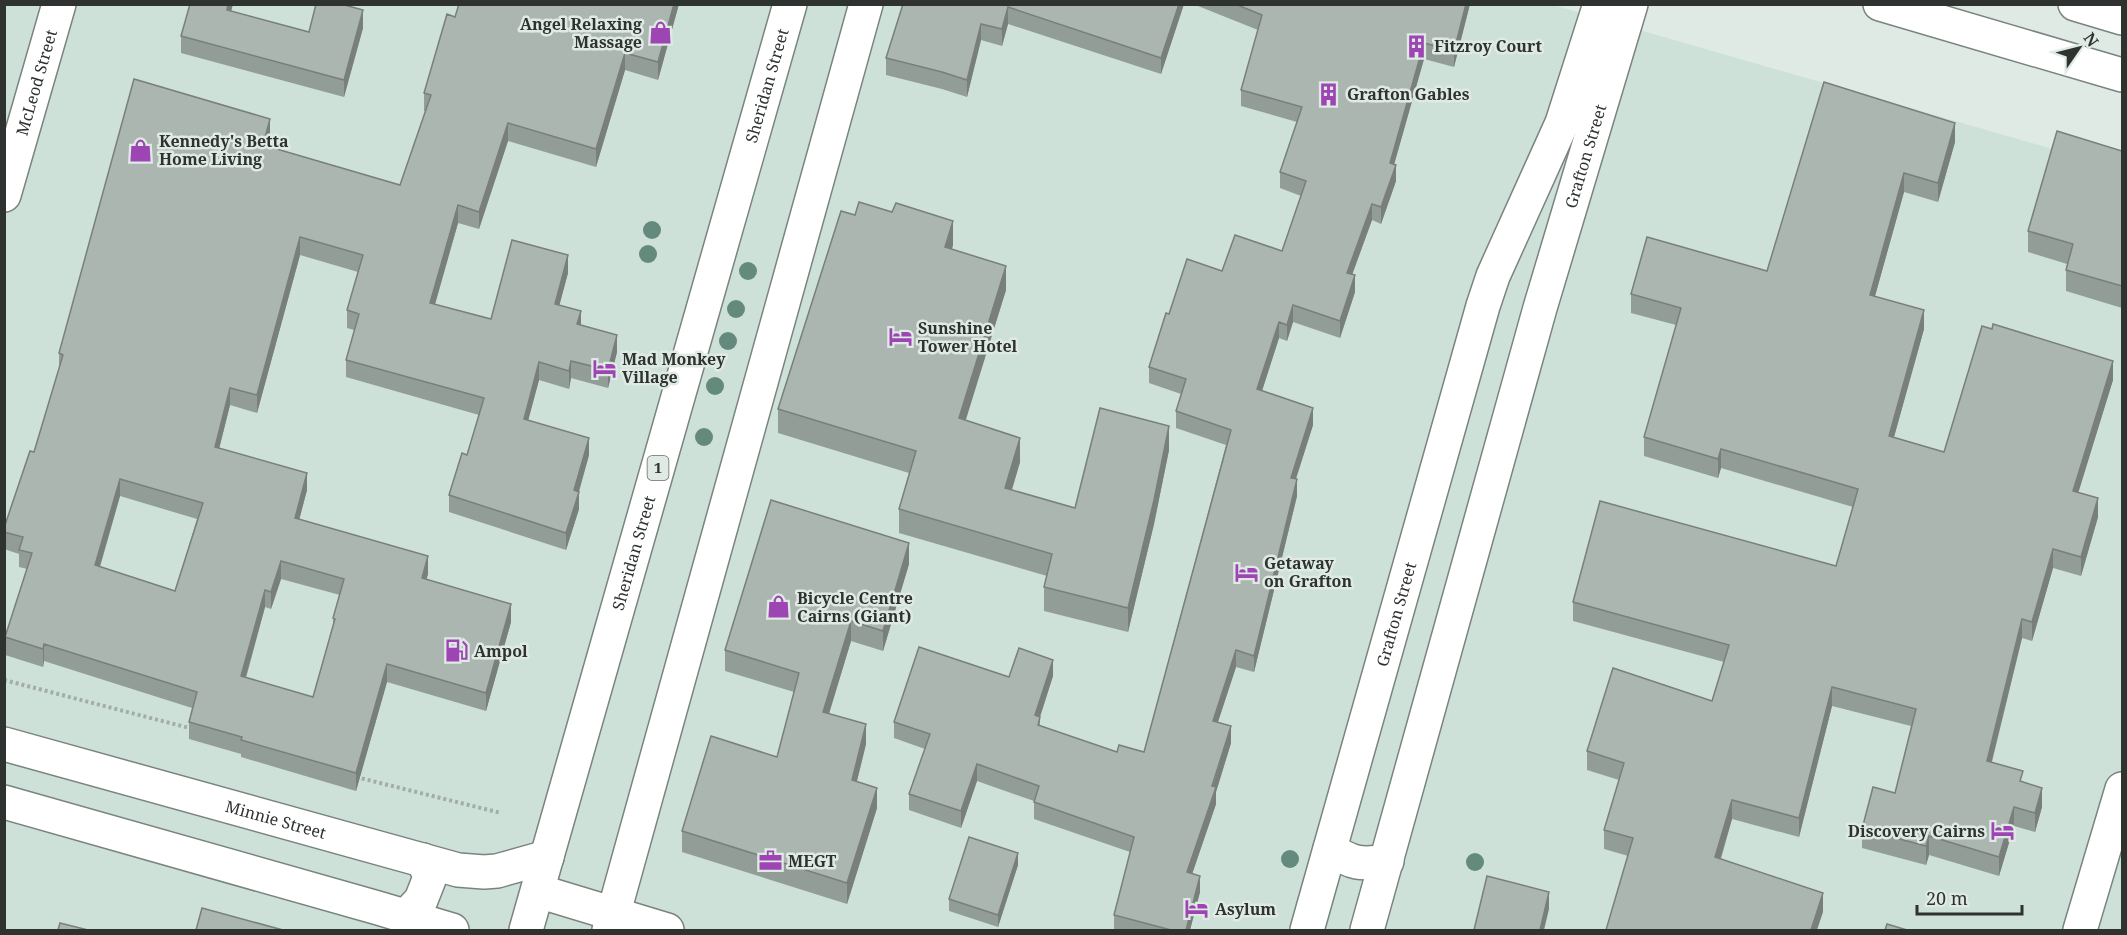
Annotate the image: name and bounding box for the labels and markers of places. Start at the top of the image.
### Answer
place label: Angel Relaxing Massage [520,13,642,53]
shop icon: Angel Relaxing Massage [647,20,673,46]
building icon: Fitzroy Court [1403,33,1429,59]
place label: Fitzroy Court [1434,35,1542,57]
building icon: Grafton Gables [1316,81,1342,107]
place label: Grafton Gables [1347,83,1470,105]
place label: Kennedy's Betta Home Living [159,130,289,170]
shop icon: Kennedy's Betta Home Living [128,137,154,163]
place label: Sunshine Tower Hotel [918,317,1018,357]
hotel icon: Sunshine Tower Hotel [887,324,913,350]
place label: Mad Monkey Village [622,348,726,388]
hotel icon: Mad Monkey Village [591,355,617,381]
place label: Getaway on Grafton [1264,552,1352,592]
hotel icon: Getaway on Grafton [1233,559,1259,585]
place label: Bicycle Centre Cairns (Giant) [797,587,913,627]
shop icon: Bicycle Centre Cairns (Giant) [766,594,792,620]
fuel station icon: Ampol [443,638,469,664]
place label: Ampol [474,640,528,662]
hotel icon: Discovery Cairns [1990,818,2016,844]
place label: Discovery Cairns [1848,820,1985,842]
office icon: MEGT [757,848,783,874]
place label: MEGT [788,850,837,872]
hotel icon: Asylum [1184,896,1210,922]
place label: Asylum [1215,898,1276,920]

